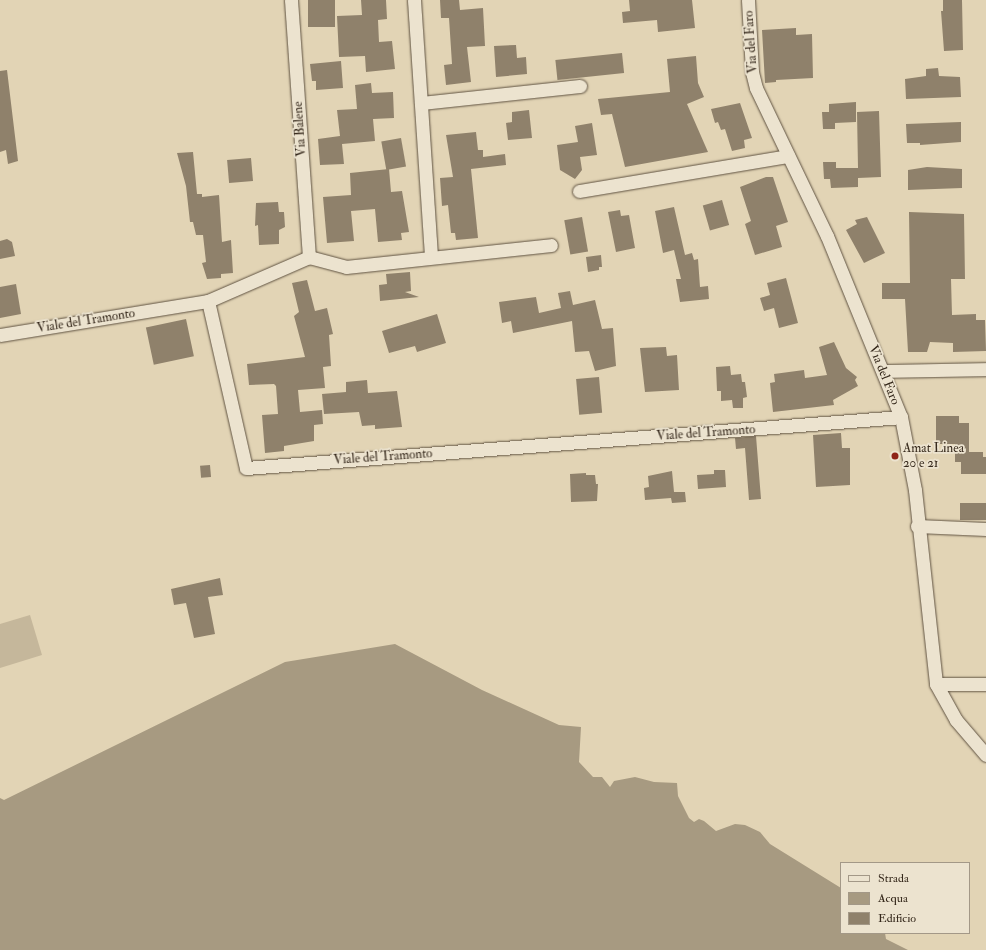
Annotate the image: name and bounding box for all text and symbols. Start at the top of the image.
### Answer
street label: Via del Faro [741,10,761,74]
street label: Via Balene [290,101,310,157]
street label: Viale del Tramonto [36,306,136,336]
street label: Via del Faro [865,343,903,407]
street label: Viale del Tramonto [656,422,756,444]
place label: Amat Linea 20 e 21 [903,441,964,472]
street label: Viale del Tramonto [333,446,433,468]
marker: Amat Linea 20 e 21 [890,451,900,461]
legend [840,862,970,934]
text: Strada [878,871,909,886]
text: Acqua [878,891,908,906]
text: Edificio [878,911,916,926]

